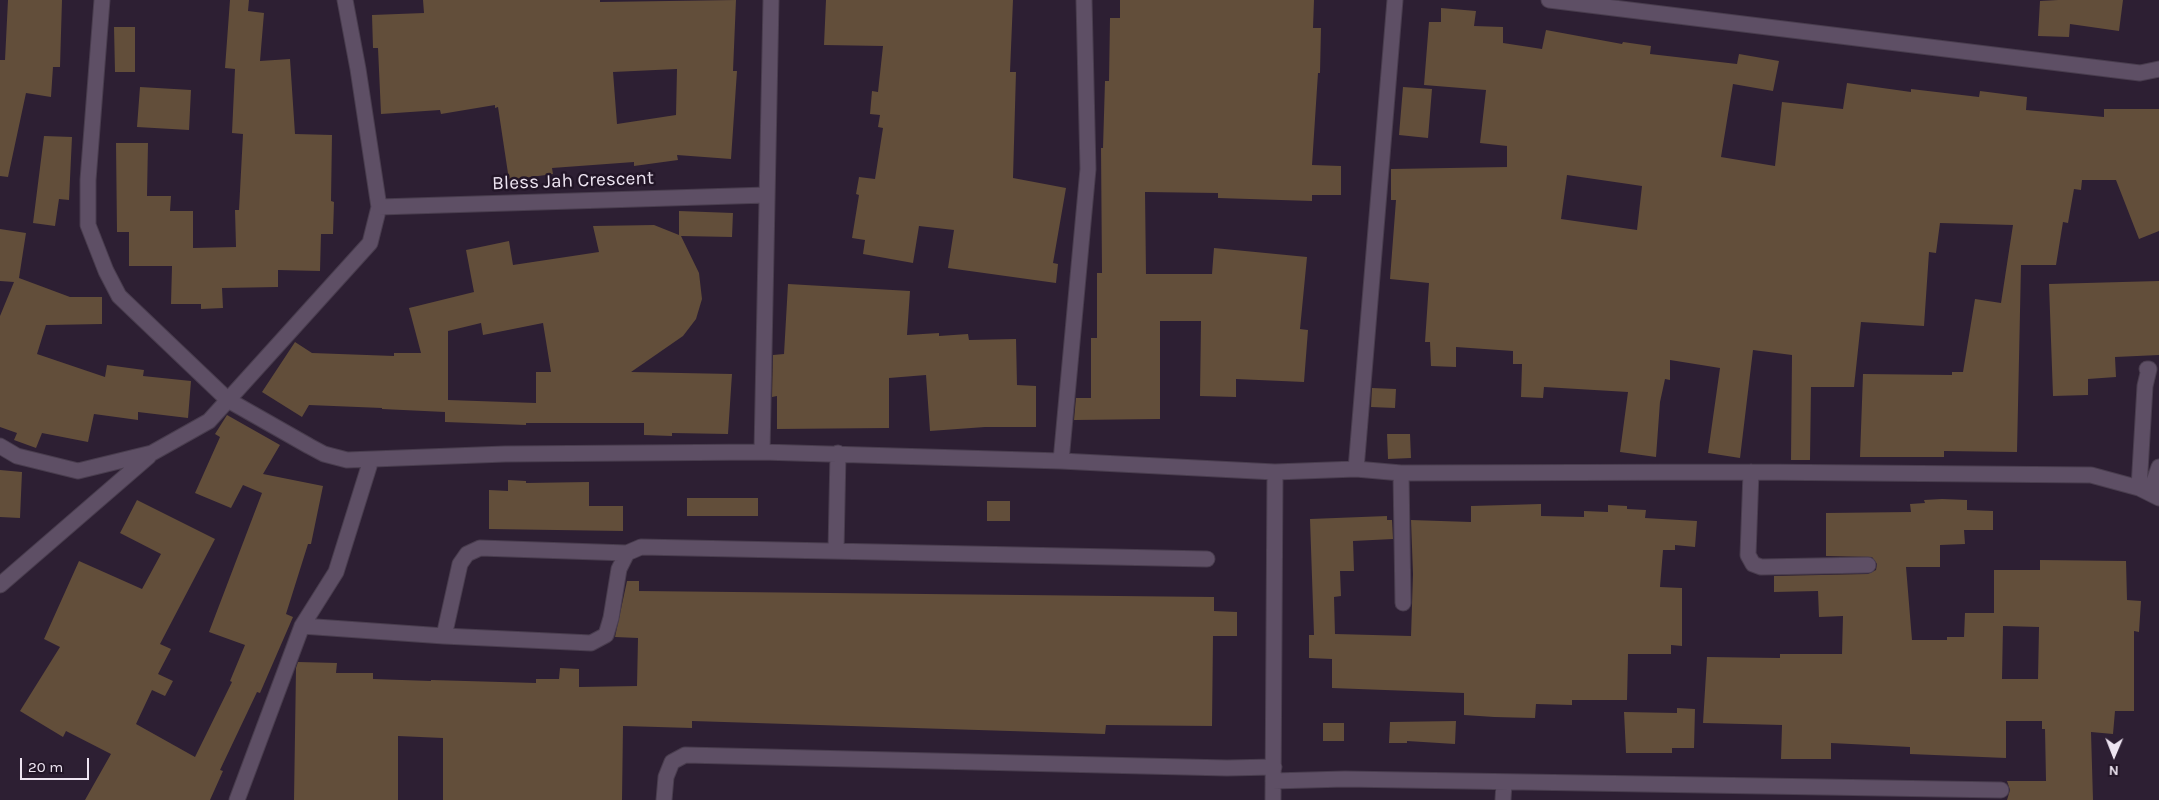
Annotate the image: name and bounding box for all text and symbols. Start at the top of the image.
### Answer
street label: Bless Jah Crescent [492,167,654,195]
north arrow [2089,730,2139,780]
scale bar [22,748,91,780]
text: 20 m [28,758,63,776]
text: N [2109,762,2119,779]

